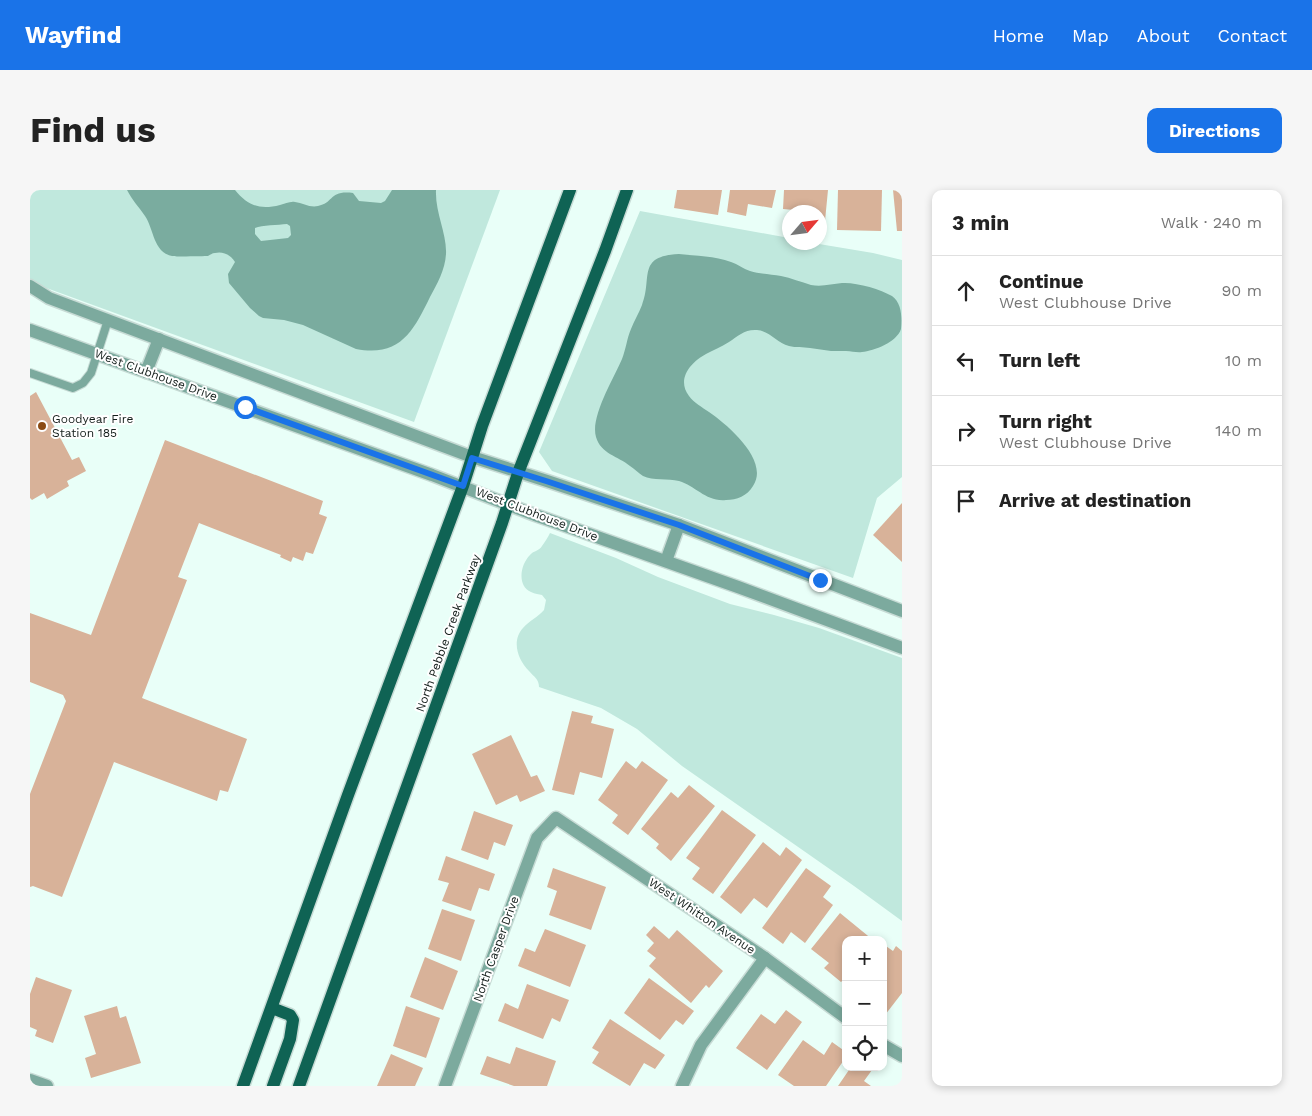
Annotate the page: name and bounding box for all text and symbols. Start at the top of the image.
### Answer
text: Wayfind [25,21,121,49]
text: Home [993,25,1044,46]
text: Map [1072,25,1109,46]
text: About [1137,25,1189,46]
text: Contact [1217,25,1287,46]
button: Directions [1147,108,1282,153]
text: Find us [30,109,156,151]
north arrow [782,205,827,250]
text: 3 min [952,210,1009,235]
text: Walk · 240 m [1161,213,1262,232]
text: Continue [999,270,1083,293]
icon: ahead [952,277,980,305]
text: 90 m [1221,281,1262,300]
text: West Clubhouse Drive [999,293,1172,312]
street label: West Clubhouse Drive [93,346,219,404]
icon: left [952,347,980,375]
text: Turn left [999,349,1080,372]
text: 10 m [1225,351,1262,370]
route start [234,396,257,419]
text: Turn right [999,410,1092,433]
place label: Goodyear Fire Station 185 [52,412,133,440]
icon: right [952,417,980,445]
marker: Goodyear Fire Station 185 [36,420,48,432]
text: 140 m [1215,421,1262,440]
text: West Clubhouse Drive [999,433,1172,452]
street label: West Clubhouse Drive [474,484,600,544]
icon: arrive [952,487,980,515]
text: Arrive at destination [999,489,1191,512]
street label: North Pebble Creek Parkway [413,552,483,714]
route end [809,569,832,592]
street label: West Whitton Avenue [646,875,758,957]
street label: North Casper Drive [470,894,522,1004]
map controls [842,936,887,1071]
button: + [842,936,887,981]
button: − [842,981,887,1026]
button: locate [842,1026,887,1071]

